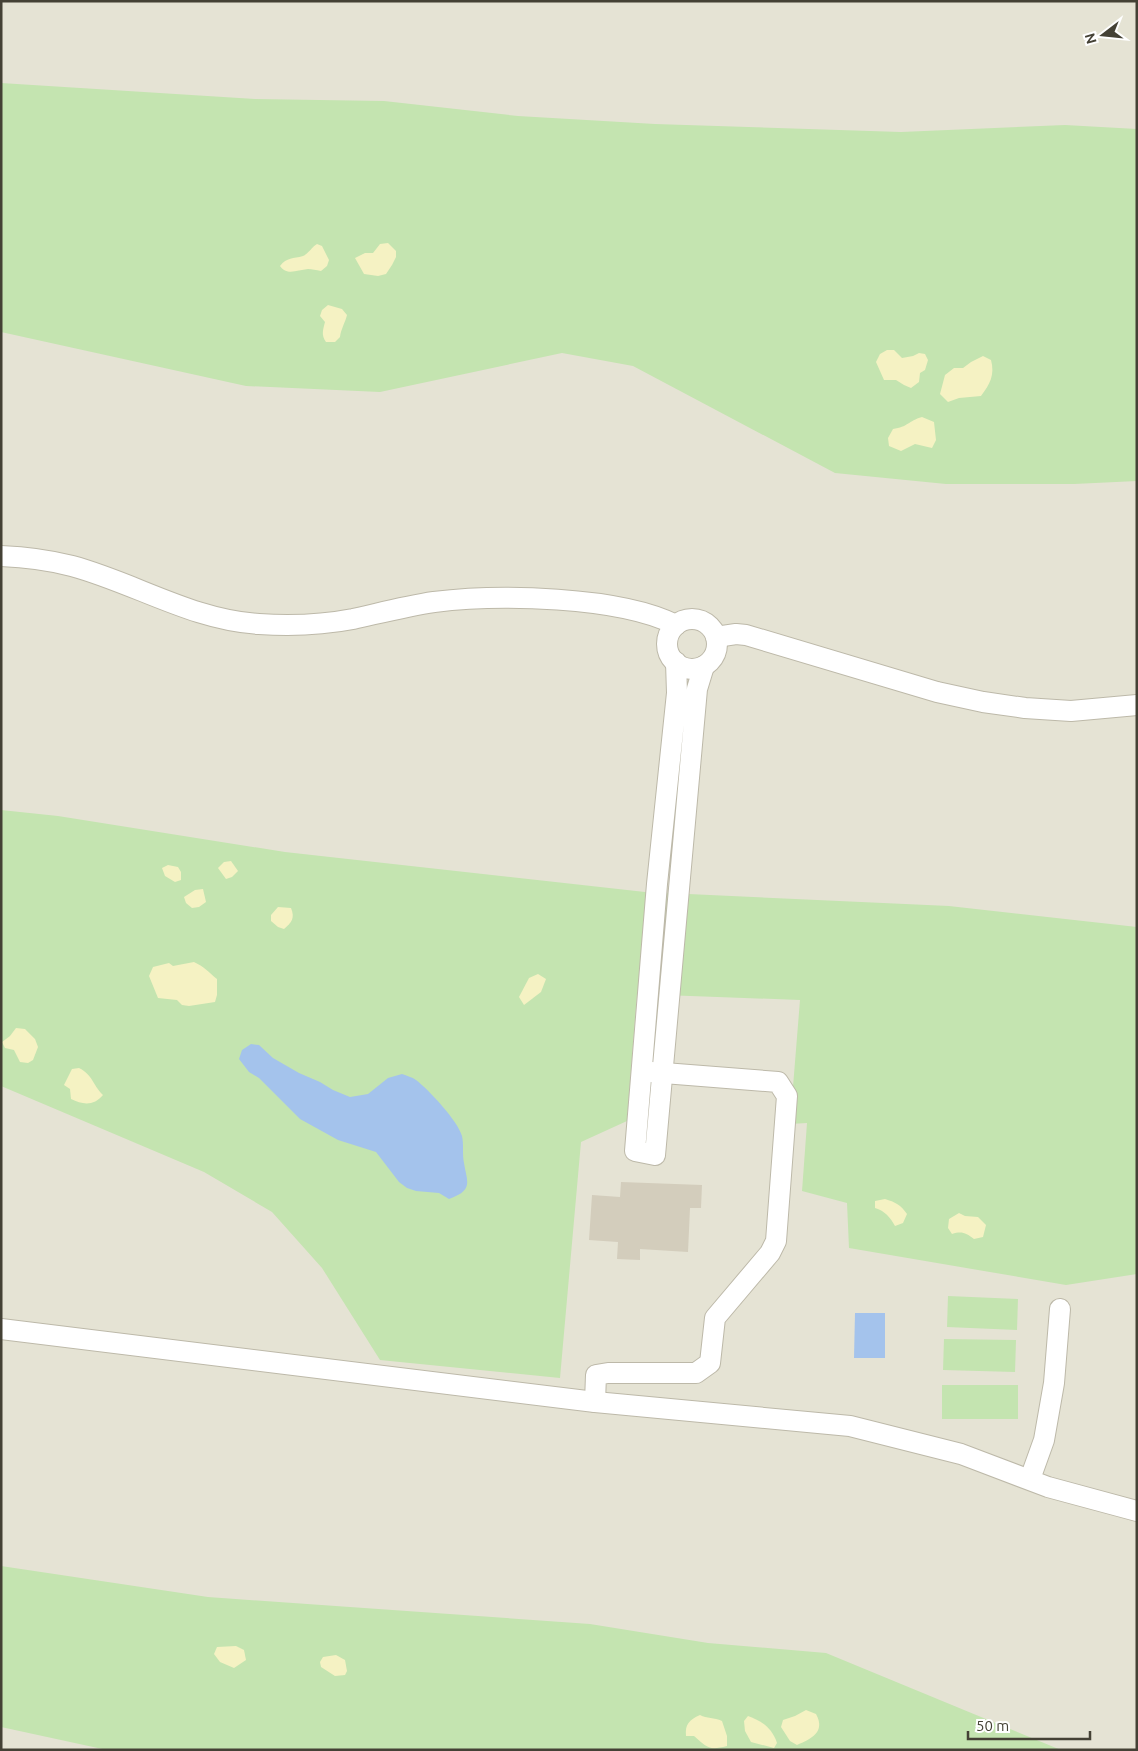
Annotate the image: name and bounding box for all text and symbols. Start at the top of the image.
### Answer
north arrow [1078,10,1128,60]
text: N [1081,31,1100,46]
scale bar [968,1708,1090,1740]
text: 50 m [976,1717,1009,1734]

